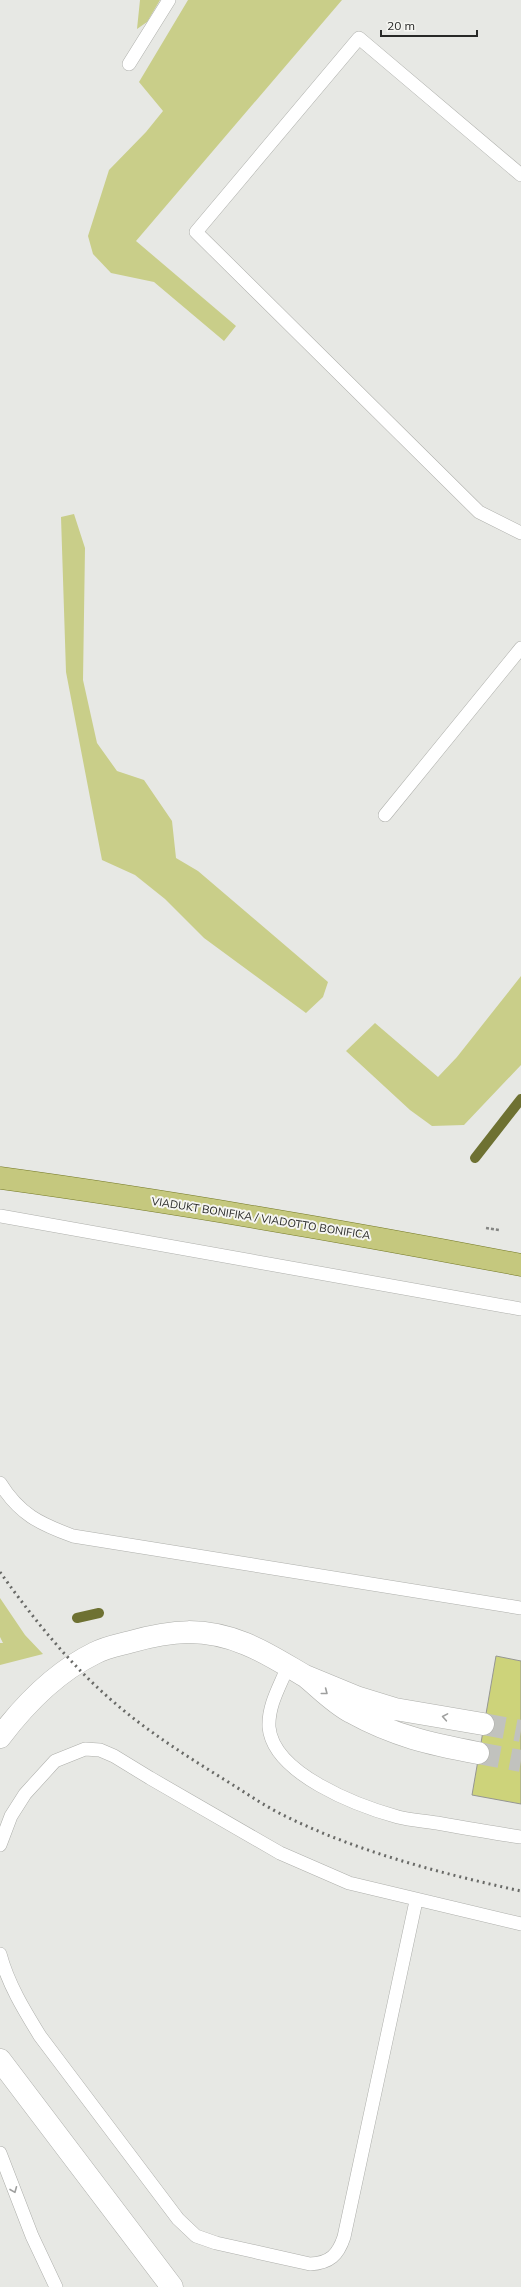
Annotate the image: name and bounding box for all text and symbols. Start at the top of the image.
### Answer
scale bar [381,12,477,38]
text: 20 m [387,18,415,33]
street label: VIADUKT BONIFIKA / VIADOTTO BONIFICA [151,1194,371,1242]
one-way arrow [320,1687,327,1694]
one-way arrow [442,1713,448,1722]
one-way arrow [9,2186,17,2193]

